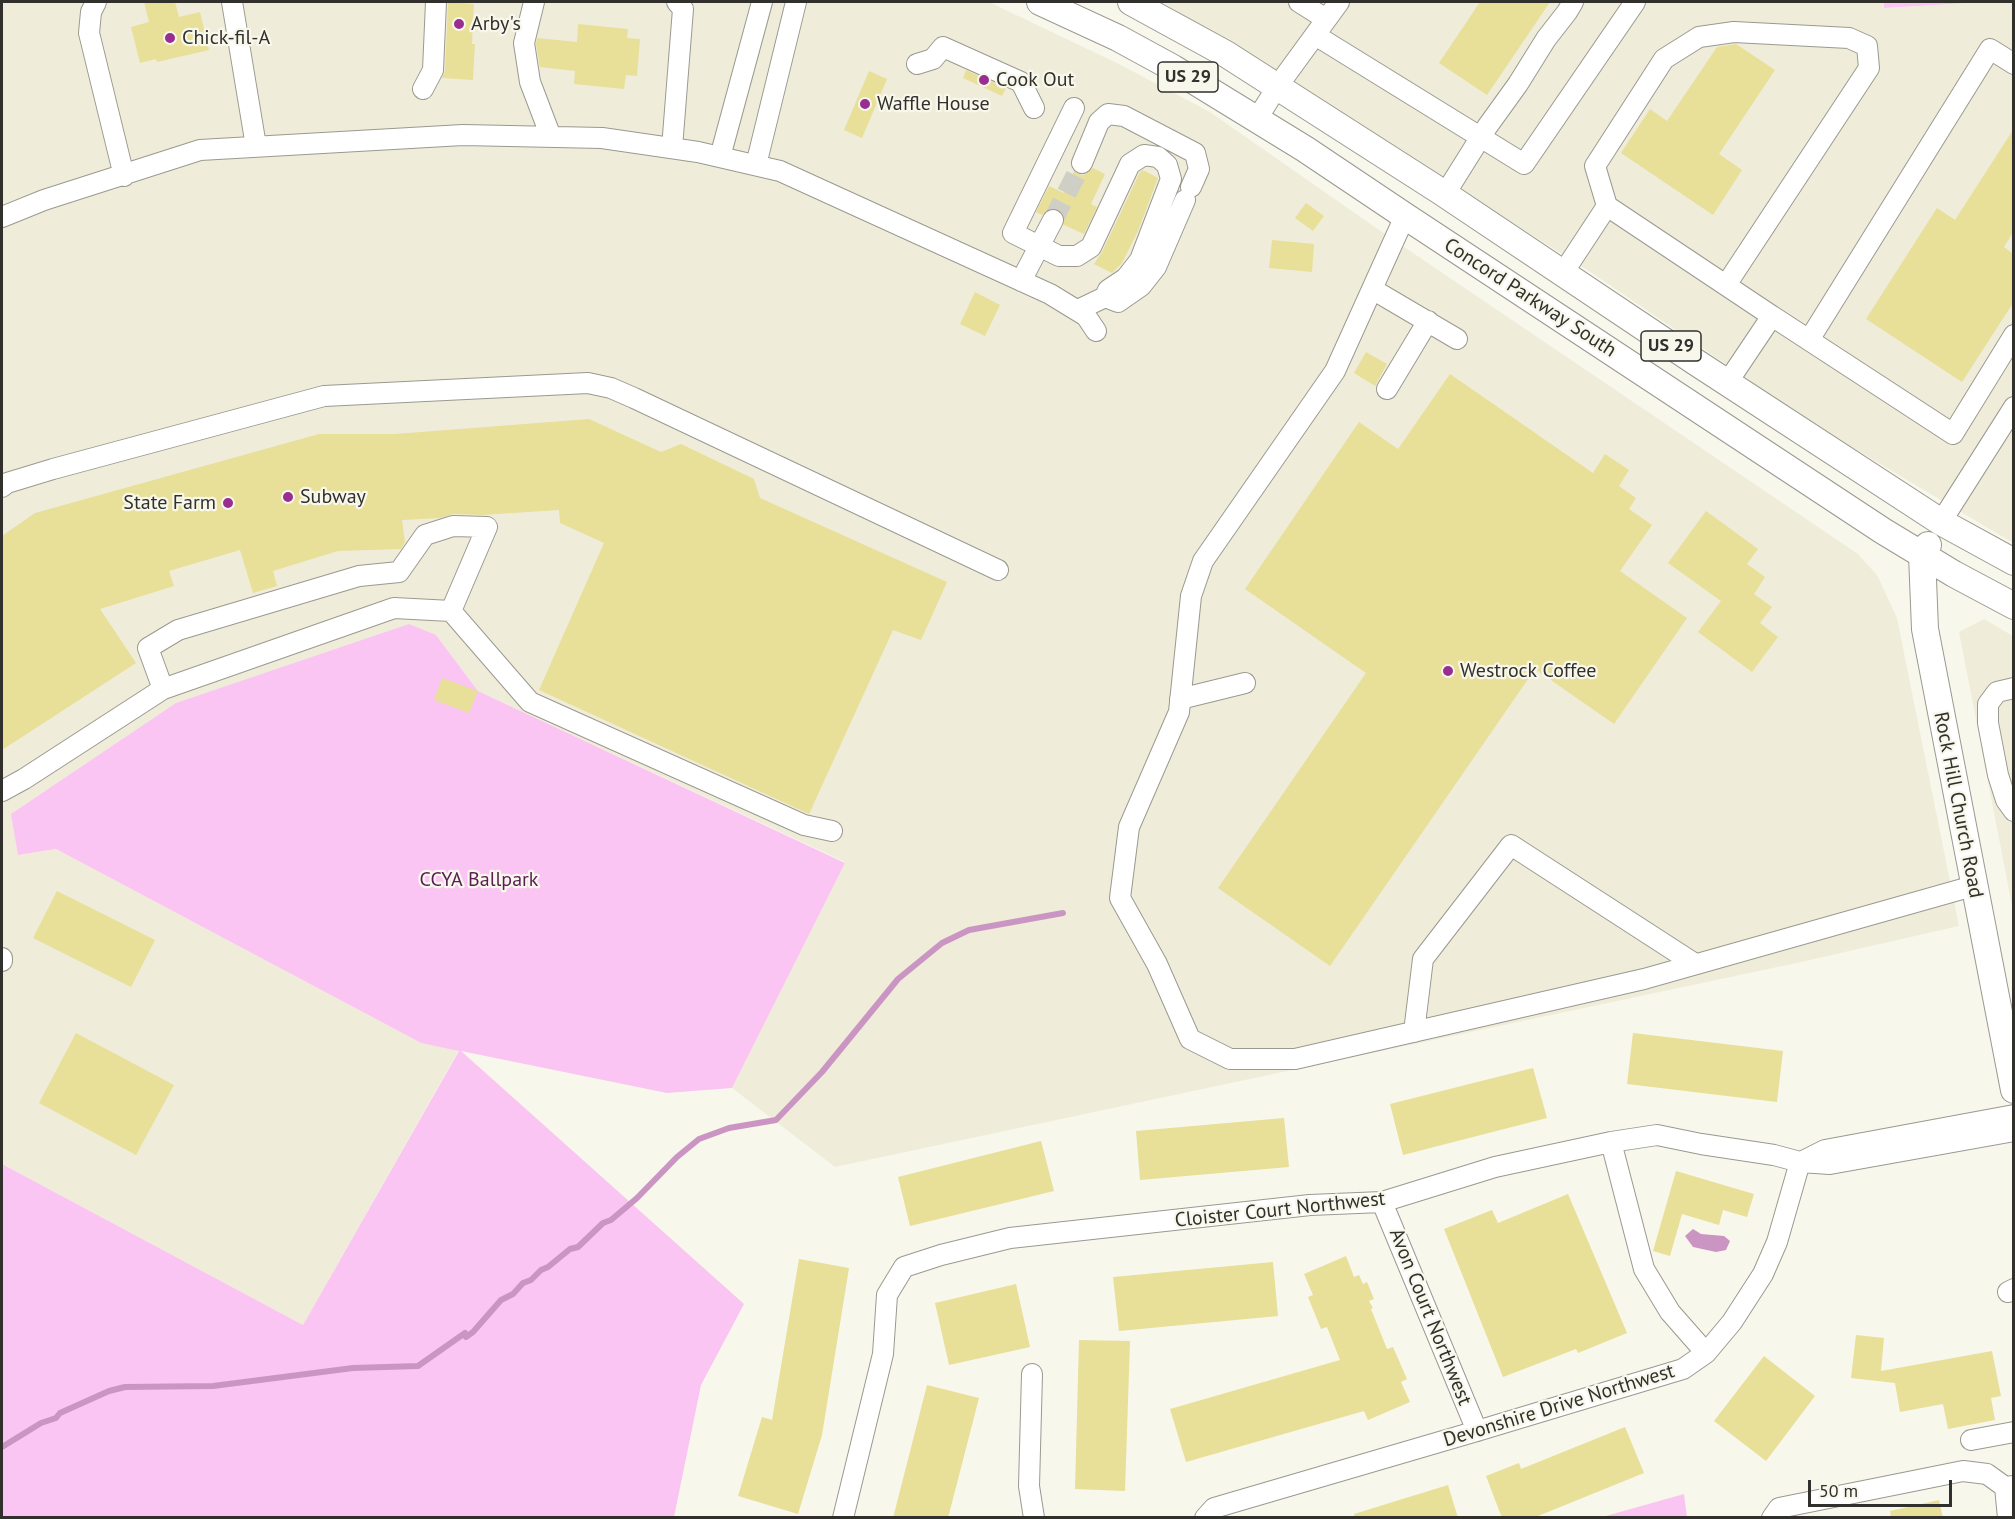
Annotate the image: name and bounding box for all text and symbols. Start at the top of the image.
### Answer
place label: Arby's [471,12,521,36]
marker: Arby's [452,17,466,31]
place label: Chick-fil-A [182,26,270,50]
marker: Chick-fil-A [163,31,177,45]
road number: US 29 [1158,62,1218,92]
place label: Cook Out [996,68,1074,92]
marker: Cook Out [977,73,991,87]
place label: Waffle House [877,92,990,116]
marker: Waffle House [858,97,872,111]
street label: Concord Parkway South [1439,233,1621,363]
road number: US 29 [1641,331,1701,361]
place label: Subway [300,485,366,509]
marker: Subway [281,490,295,504]
place label: State Farm [123,491,216,515]
marker: State Farm [221,496,235,510]
place label: Westrock Coffee [1460,659,1596,683]
marker: Westrock Coffee [1441,664,1455,678]
street label: Rock Hill Church Road [1928,710,1988,900]
park label: CCYA Ballpark [420,868,538,892]
street label: Cloister Court Northwest [1174,1187,1386,1233]
street label: Avon Court Northwest [1384,1225,1476,1409]
street label: Devonshire Drive Northwest [1441,1359,1677,1453]
scale bar [1811,1468,1955,1506]
text: 50 m [1819,1479,1858,1502]

